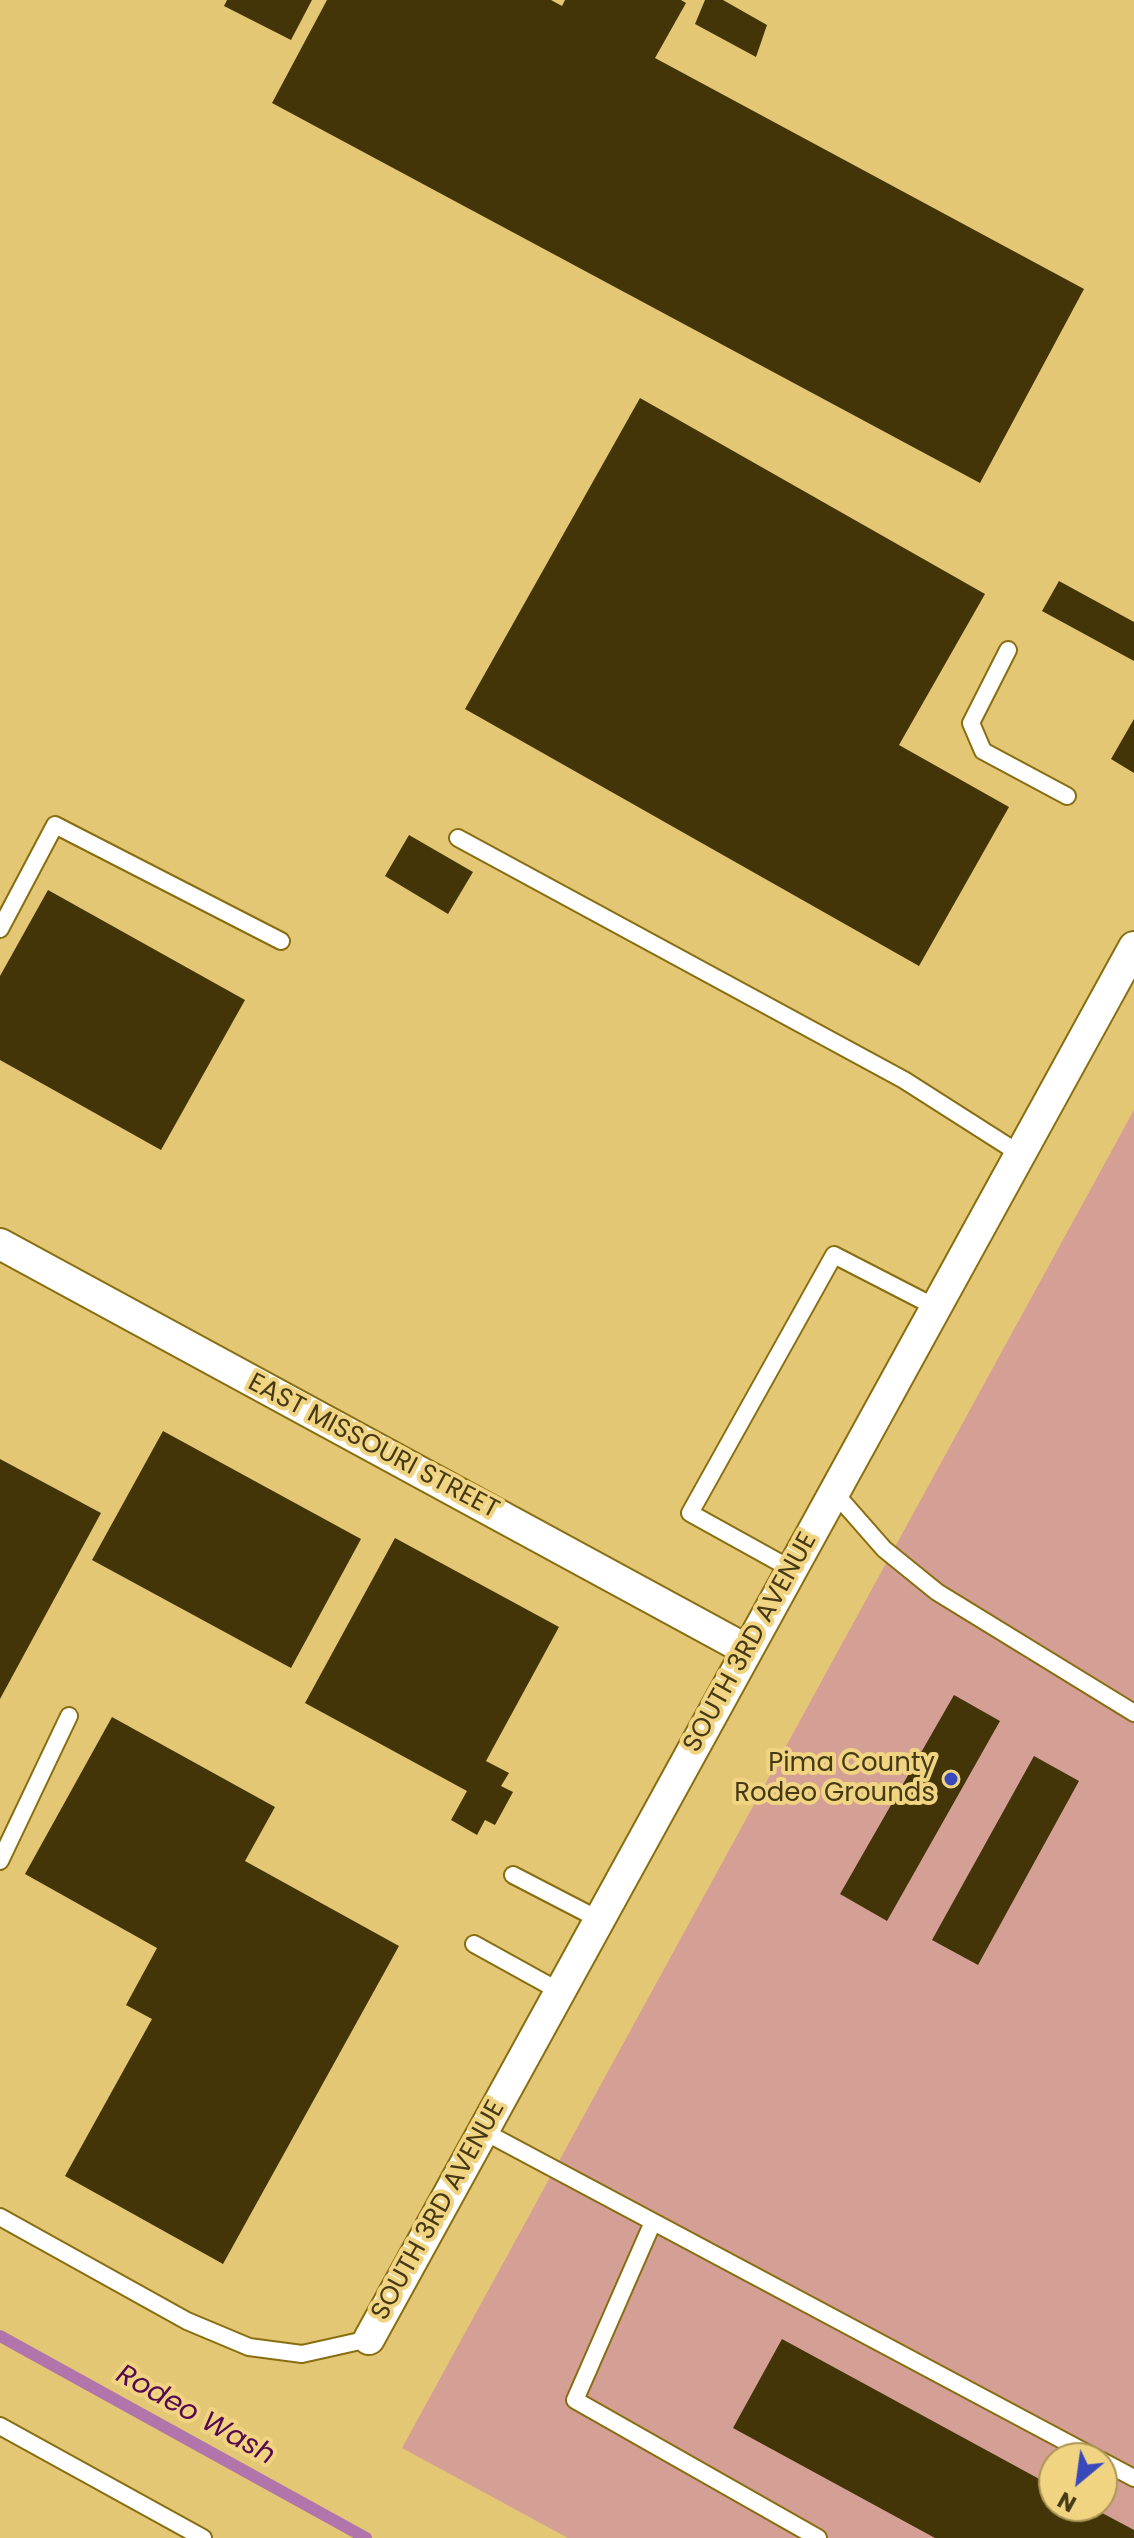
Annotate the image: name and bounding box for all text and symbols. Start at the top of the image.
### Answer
street label: EAST MISSOURI STREET [242,1368,504,1526]
street label: SOUTH 3RD AVENUE [678,1528,824,1758]
place label: Pima County Rodeo Grounds [734,1748,935,1810]
marker: Pima County Rodeo Grounds [942,1770,960,1788]
street label: SOUTH 3RD AVENUE [366,2096,512,2326]
water label: Rodeo Wash [110,2359,280,2473]
north arrow [1038,2442,1118,2522]
text: N [1052,2484,1082,2519]

